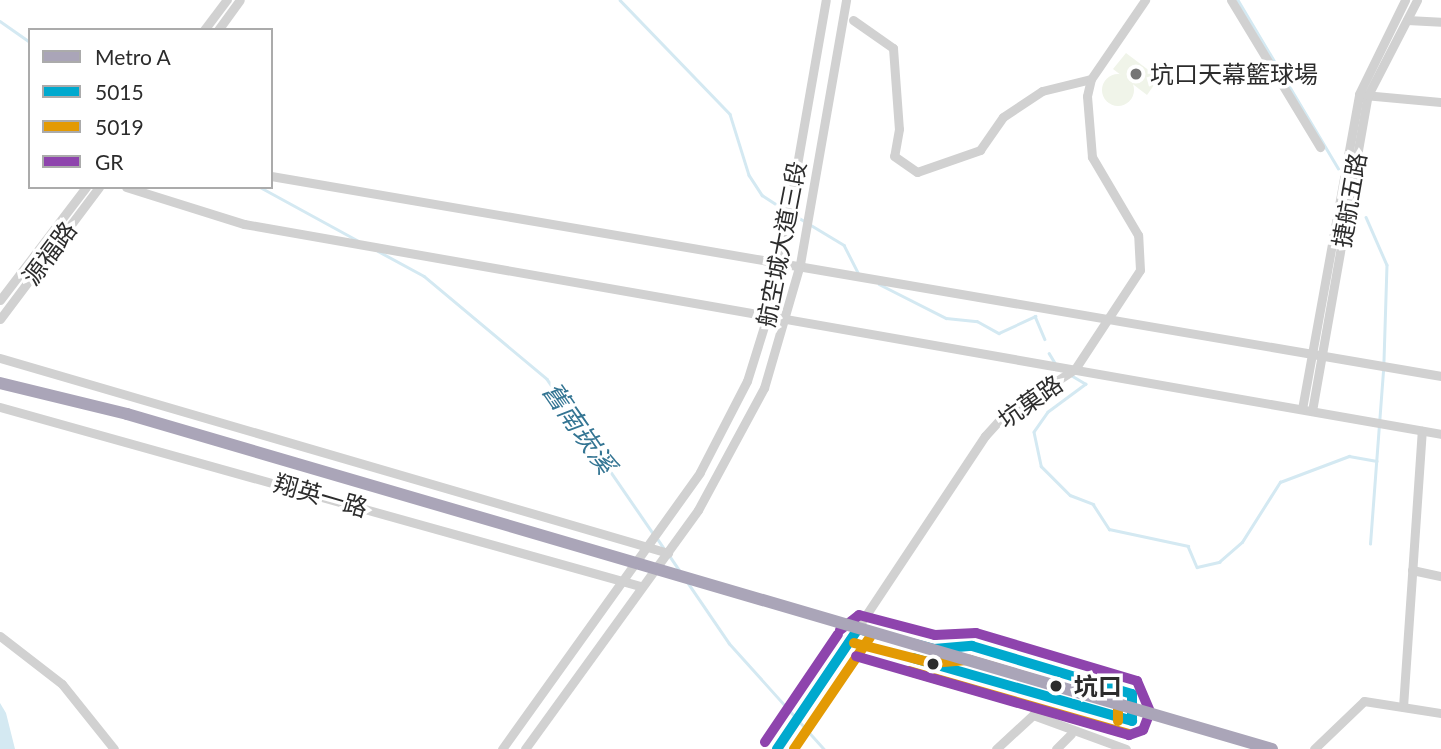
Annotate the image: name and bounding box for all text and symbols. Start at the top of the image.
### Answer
legend [28,28,273,189]
text: Metro A [95,44,171,69]
place label: 坑口天幕籃球場 [1150,60,1318,88]
marker: 坑口天幕籃球場 [1128,66,1144,82]
text: 5015 [95,79,144,104]
text: 5019 [95,114,144,139]
text: GR [95,149,124,174]
street label: 捷航五路 [1326,150,1372,250]
street label: 航空城大道三段 [751,159,811,329]
street label: 源福路 [16,216,82,290]
street label: 坑菓路 [992,369,1068,433]
water label: 舊南崁溪 [536,376,622,480]
street label: 翔英一路 [271,468,371,522]
unlabelled marker [926,657,940,671]
place label: 坑口 [1074,672,1122,700]
marker: 坑口 [1044,674,1068,698]

